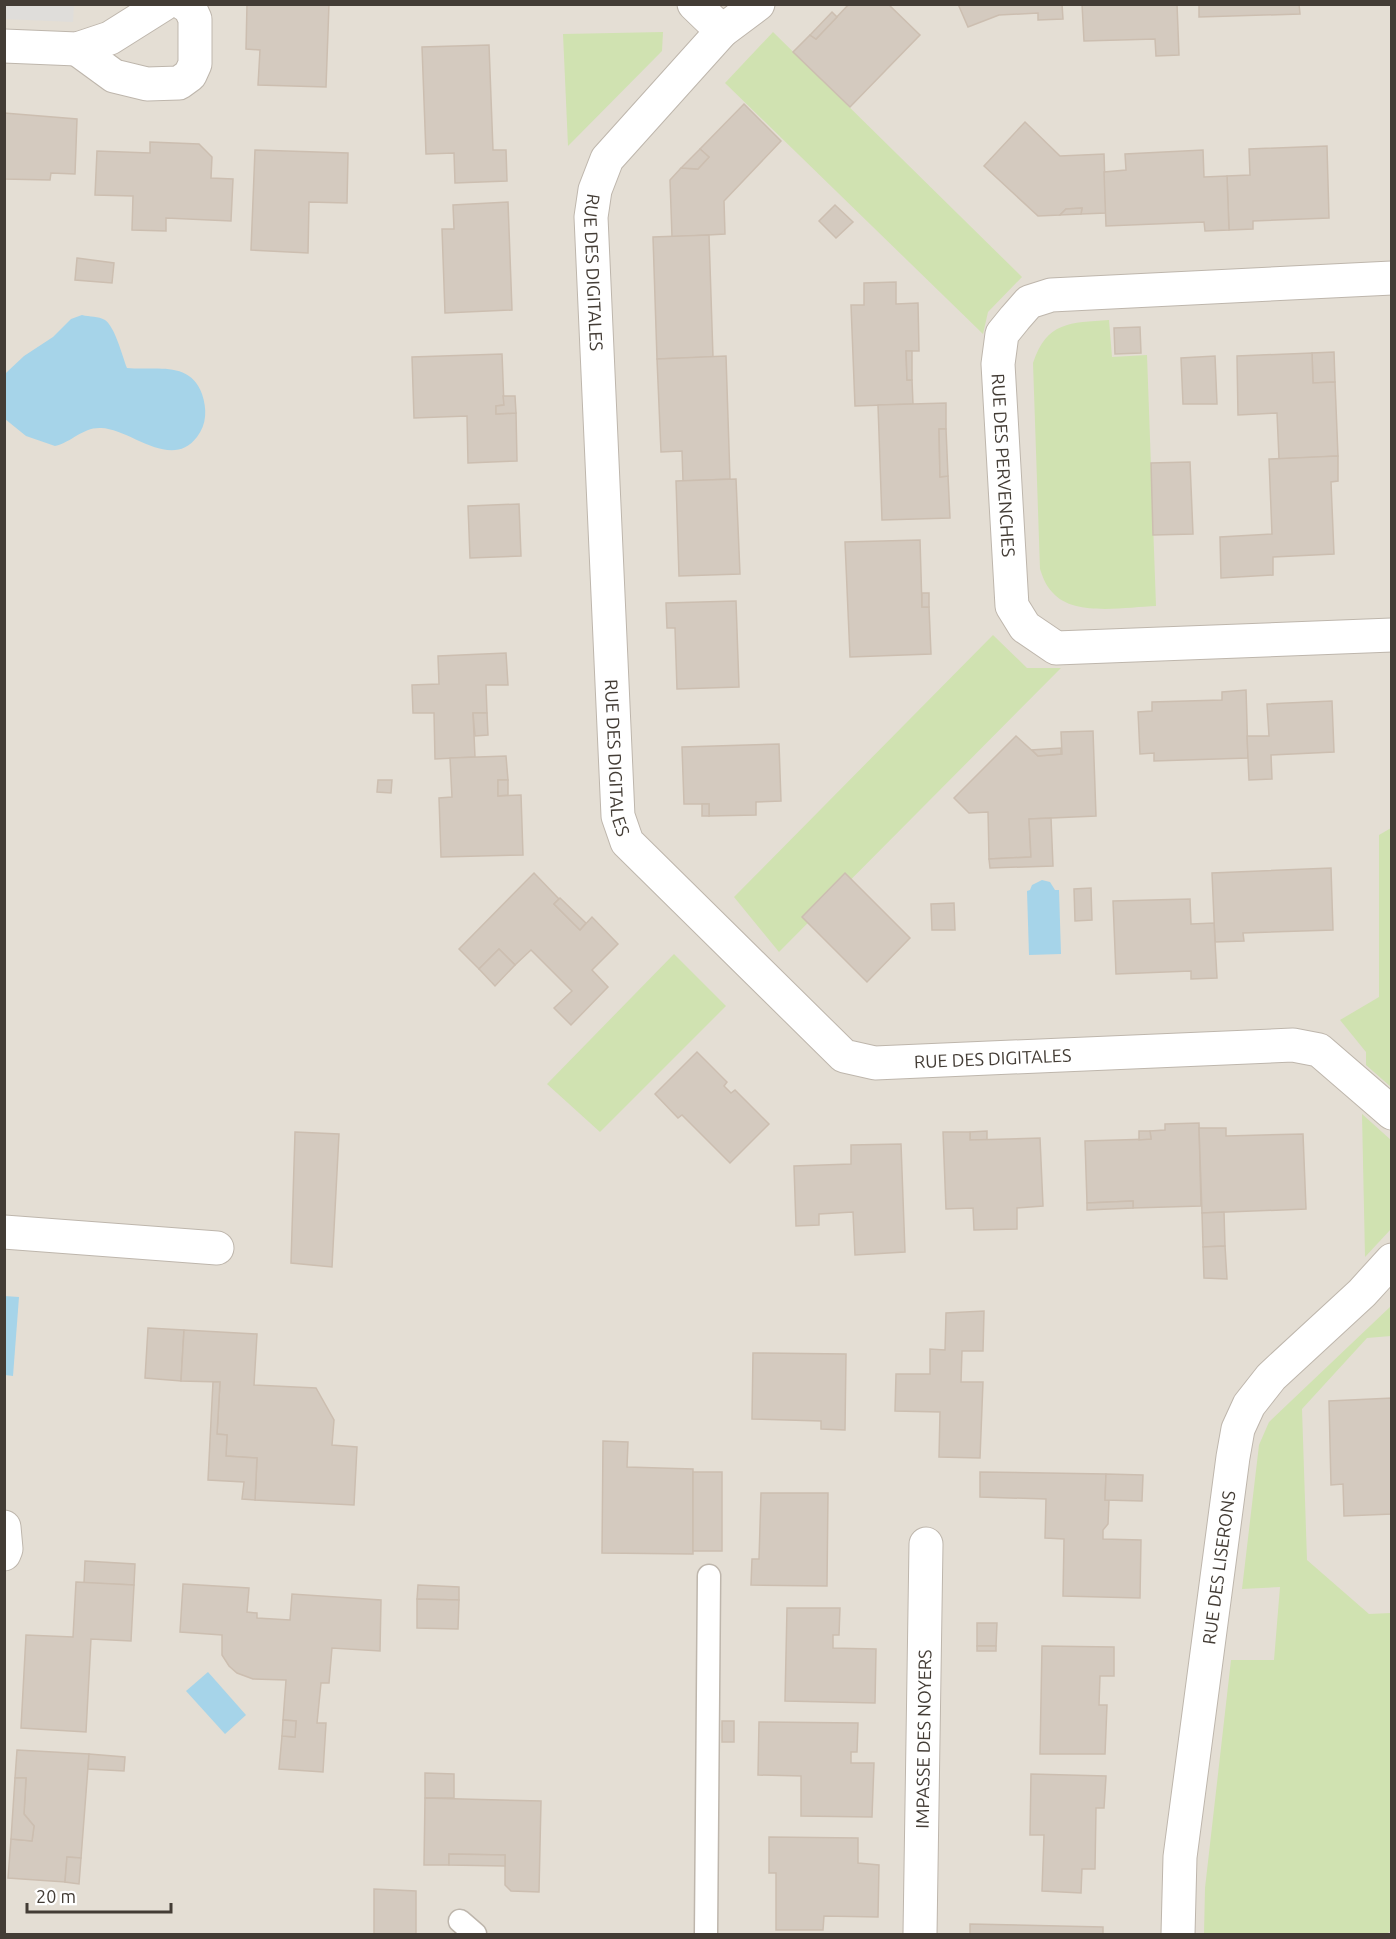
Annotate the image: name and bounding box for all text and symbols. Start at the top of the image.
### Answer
street label: RUE DES DIGITALES [581,192,607,351]
street label: RUE DES PERVENCHES [989,373,1019,557]
street label: RUE DES DIGITALES [602,679,634,839]
street label: RUE DES DIGITALES [914,1045,1072,1071]
street label: RUE DES LISERONS [1198,1489,1238,1646]
street label: IMPASSE DES NOYERS [912,1649,934,1829]
scale bar [27,1876,171,1914]
text: 20 m [36,1886,76,1906]

